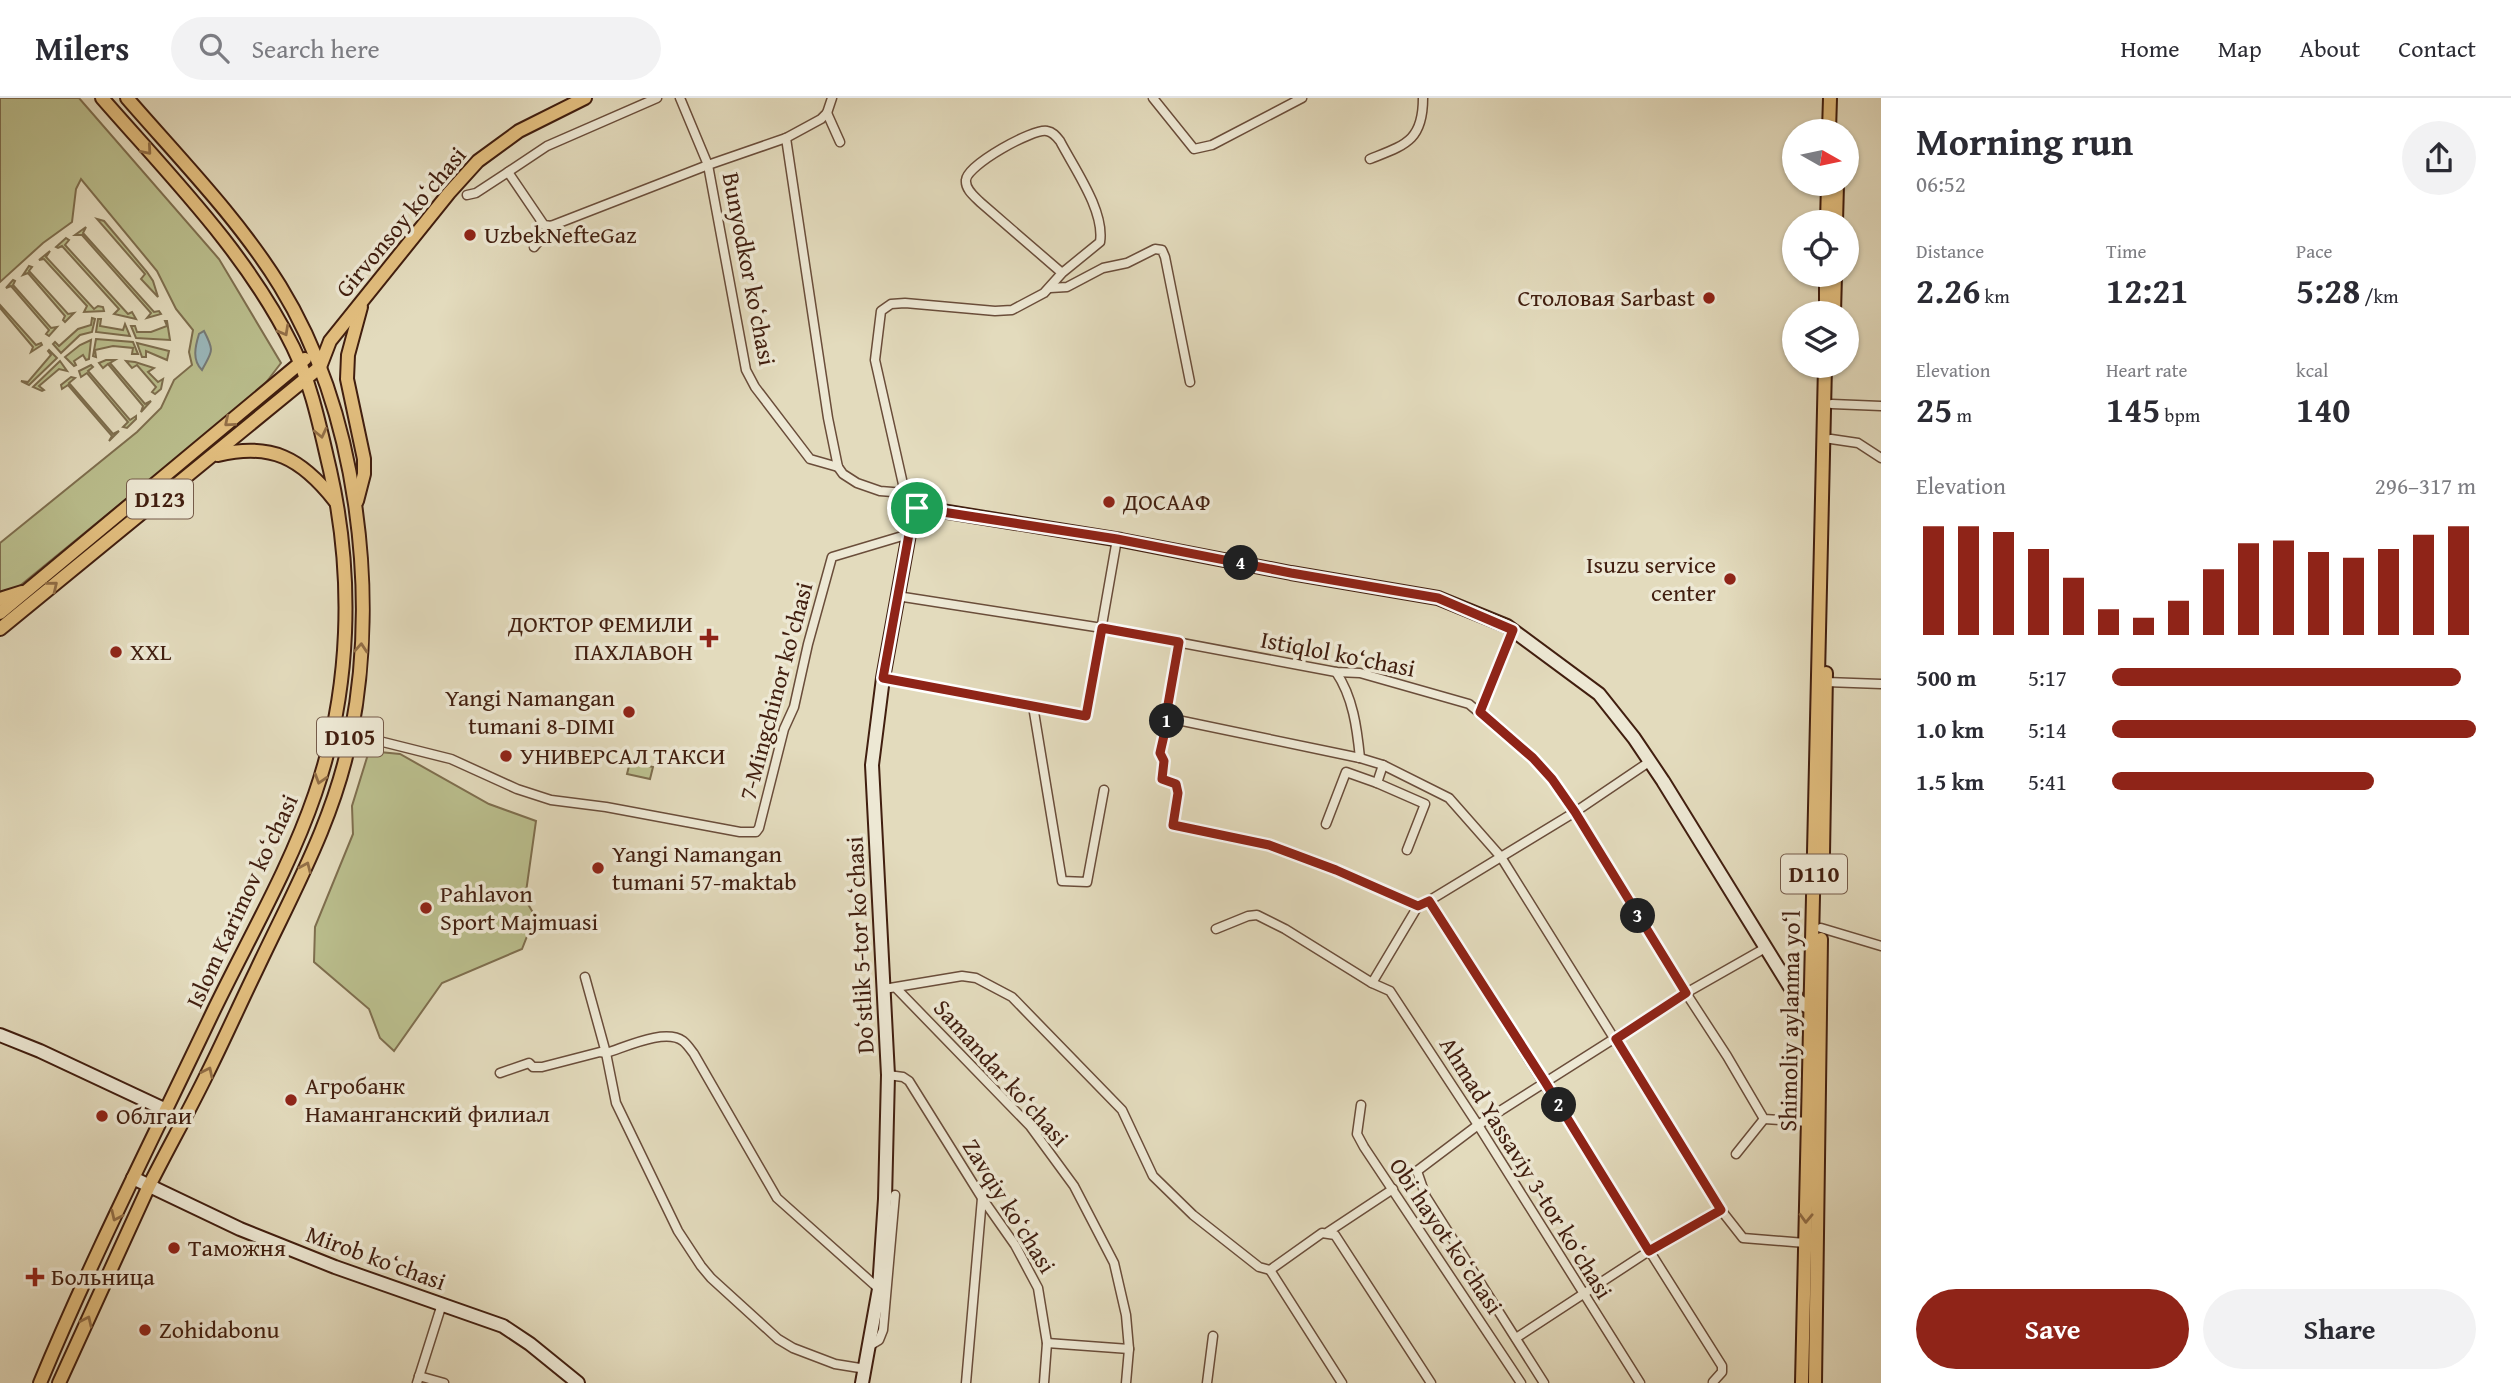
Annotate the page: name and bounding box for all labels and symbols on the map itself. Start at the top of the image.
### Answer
north arrow [1782,119,1858,196]
street label: Girvonsoy koʻchasi [327,138,475,305]
one-way arrow [139,141,151,154]
street label: Bunyodkor koʻchasi [714,169,785,369]
place label: UzbekNefteGaz [484,217,637,252]
marker: UzbekNefteGaz [462,227,478,243]
place label: Столовая Sarbast [1517,280,1696,315]
marker: Столовая Sarbast [1701,290,1717,306]
one-way arrow [276,323,289,336]
one-way arrow [224,414,236,427]
one-way arrow [313,427,328,439]
pin [887,478,947,538]
road number: D123 [127,480,193,518]
place label: ДОСААФ [1122,484,1211,519]
marker: ДОСААФ [1101,494,1117,510]
pin: 4 [1224,546,1258,580]
place label: Isuzu service center [1586,547,1716,610]
marker: Isuzu service center [1722,571,1738,587]
street label: 7-Mingchinor ko'chasi [730,578,822,804]
one-way arrow [45,582,58,594]
place label: ДОКТОР ФЕМИЛИ ПАХЛАВОН [507,606,693,669]
street label: Istiqlol ko‘chasi [1258,621,1419,686]
marker: ДОКТОР ФЕМИЛИ ПАХЛАВОН [699,628,719,648]
place label: XXL [130,634,172,669]
one-way arrow [353,642,368,653]
marker: XXL [108,644,124,660]
place label: Yangi Namangan tumani 8-DIMI [445,680,616,743]
marker: Yangi Namangan tumani 8-DIMI [621,704,637,720]
pin: 1 [1150,704,1184,738]
road number: D105 [317,718,383,757]
place label: УНИВЕРСАЛ ТАКСИ [520,738,725,773]
marker: УНИВЕРСАЛ ТАКСИ [498,748,514,764]
one-way arrow [313,772,328,784]
street label: Islom Karimov koʻchasi [177,788,307,1013]
street label: Doʻstlik 5-tor koʻchasi [836,835,883,1055]
place label: Yangi Namangan tumani 57-maktab [612,836,797,899]
road number: D110 [1781,854,1847,894]
marker: Yangi Namangan tumani 57-maktab [590,860,606,876]
one-way arrow [298,862,312,874]
place label: Pahlavon Sport Majmuasi [440,876,598,939]
pin: 3 [1620,898,1656,934]
marker: Pahlavon Sport Majmuasi [418,900,434,916]
street label: Shimoliy aylanma yoʻl [1770,910,1809,1132]
street label: Samandar ko‘chasi [926,991,1077,1154]
street label: Ahmad Yassaviy 3-tor koʻchasi [1431,1030,1622,1306]
one-way arrow [199,1067,213,1079]
place label: Агробанк Наманганский филиал [305,1068,550,1131]
pin: 2 [1542,1088,1576,1122]
marker: Агробанк Наманганский филиал [283,1092,299,1108]
place label: Облгаи [116,1098,192,1133]
marker: Облгаи [94,1108,110,1124]
street label: Zavqiy koʻchasi [954,1132,1065,1280]
street label: Obi hayot koʻchasi [1381,1150,1512,1321]
one-way arrow [110,1209,124,1221]
one-way arrow [1798,1213,1813,1224]
street label: Mirob koʻchasi [301,1216,451,1299]
place label: Таможня [188,1230,286,1265]
marker: Таможня [166,1240,182,1256]
place label: Больница [51,1259,155,1294]
marker: Больница [25,1267,45,1287]
place label: Zohidabonu [159,1312,279,1347]
one-way arrow [79,1316,93,1328]
marker: Zohidabonu [137,1322,153,1338]

